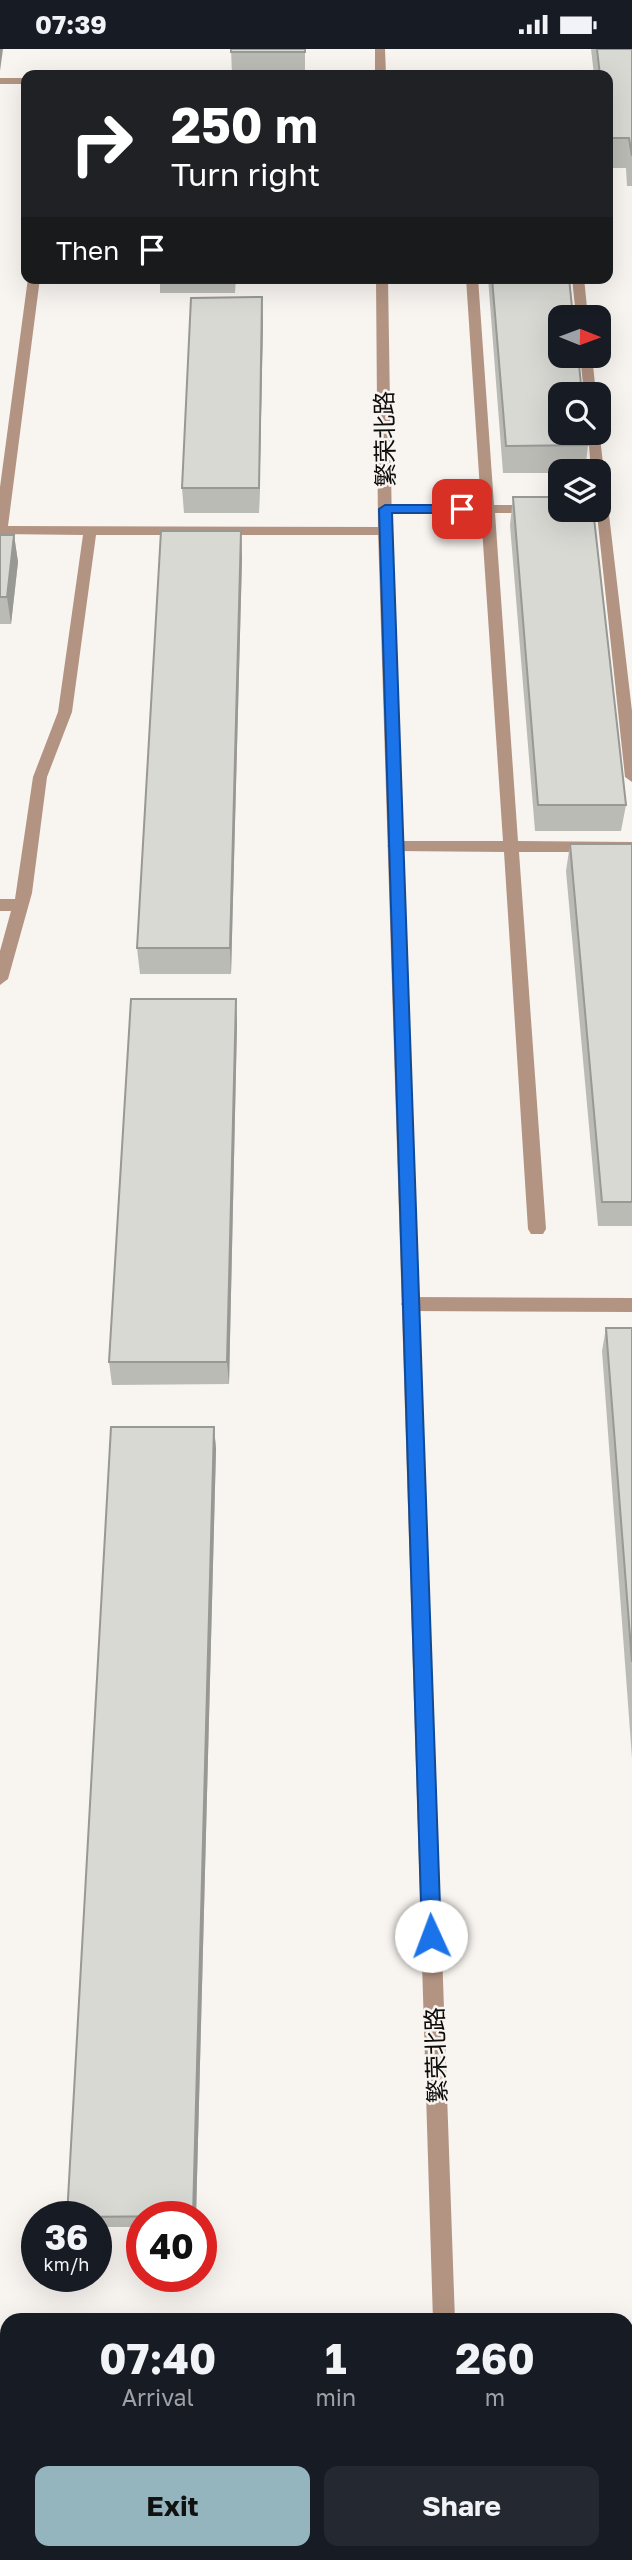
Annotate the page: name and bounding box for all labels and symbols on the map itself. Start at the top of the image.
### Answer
north arrow [548,305,611,367]
street label: 繁荣北路 [369,391,399,487]
pin [432,479,492,539]
position arrow [394,1899,468,1973]
street label: 繁荣北路 [419,2007,451,2103]
speed limit sign: 40 [126,2201,217,2292]

